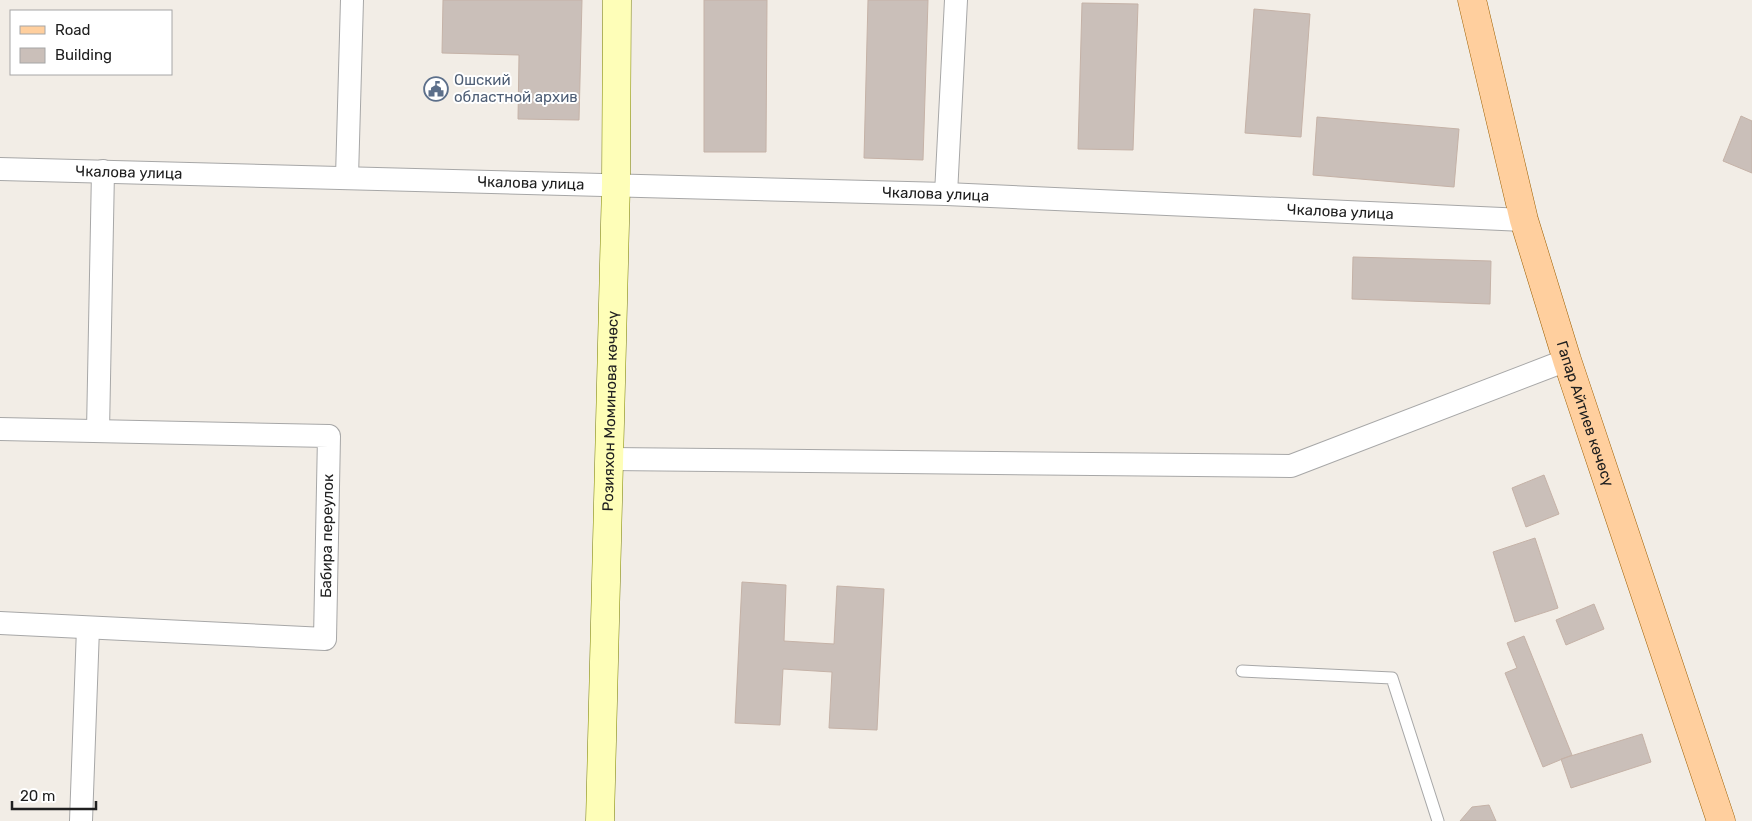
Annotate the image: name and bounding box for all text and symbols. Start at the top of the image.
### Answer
legend [10,10,172,75]
text: Road [55,21,91,39]
text: Building [55,46,112,64]
place label: Ошский областной архив [454,71,578,106]
public building icon: Ошский областной архив [423,76,449,102]
street label: Чкалова улица [75,162,183,183]
street label: Чкалова улица [477,173,585,193]
street label: Чкалова улица [882,183,990,205]
street label: Чкалова улица [1286,200,1394,223]
street label: Розияхон Моминова көчөсү [599,311,622,512]
street label: Гапар Айтиев көчөсү [1553,339,1618,489]
street label: Бабира переулок [317,474,337,598]
scale bar [12,778,96,810]
text: 20 m [20,787,55,805]

